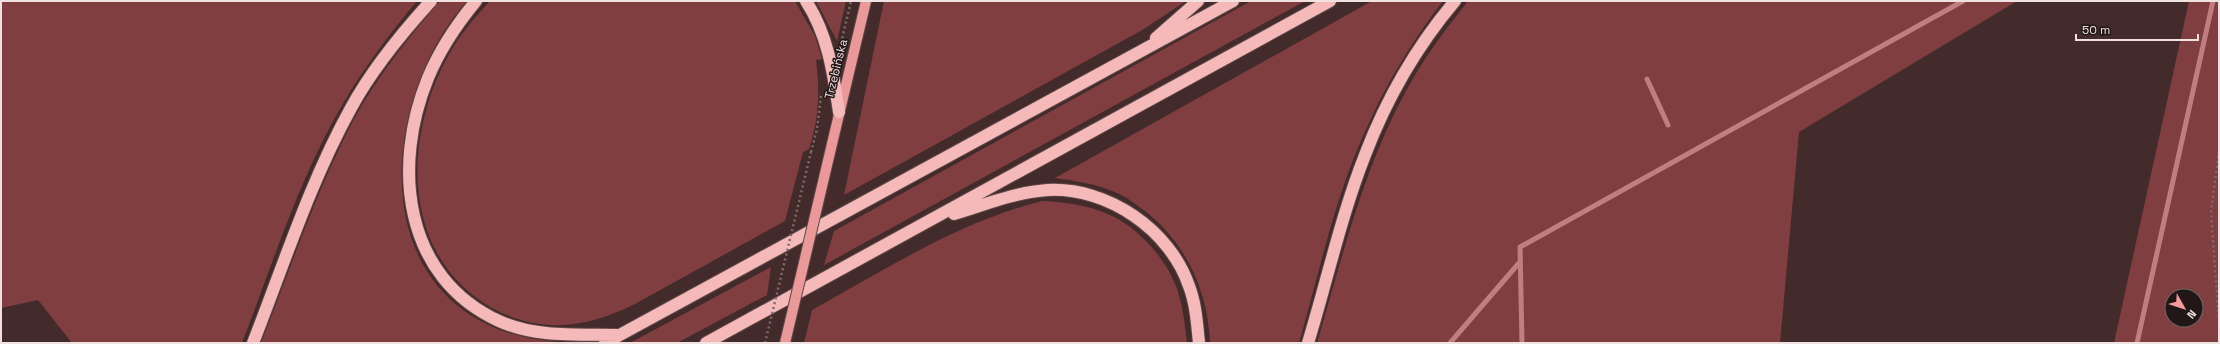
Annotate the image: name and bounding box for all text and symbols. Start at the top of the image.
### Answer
scale bar [2076,16,2198,42]
text: 50 m [2082,22,2110,38]
street label: Trzebińska [821,37,851,101]
north arrow [2164,288,2204,328]
text: N [2184,307,2200,322]

